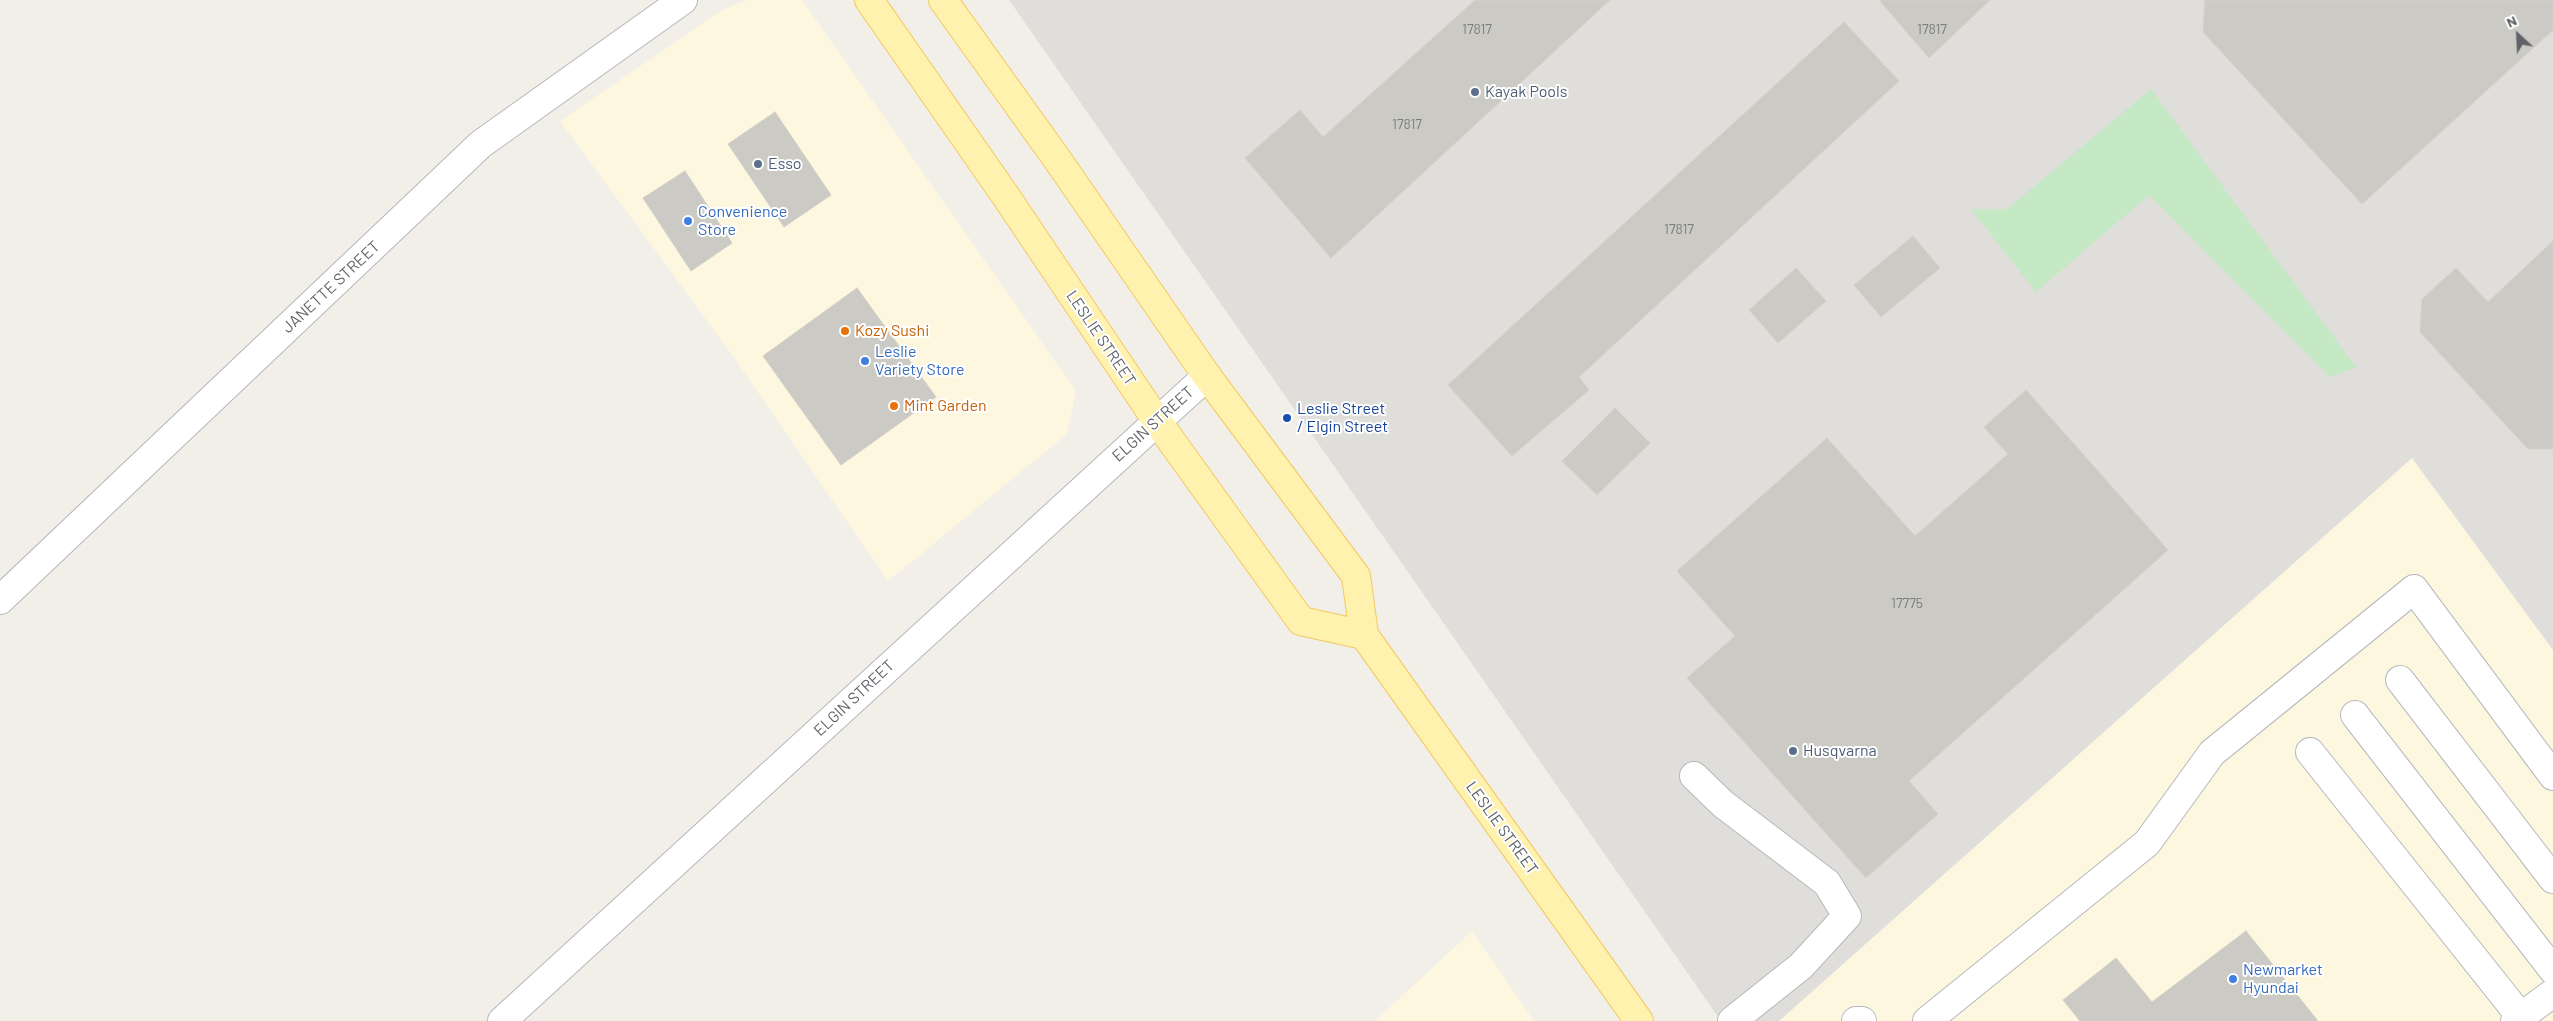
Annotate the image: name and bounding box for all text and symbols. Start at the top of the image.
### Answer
north arrow [2493,10,2543,60]
text: N [2504,11,2519,31]
house number: 17817 [1462,21,1492,37]
house number: 17817 [1917,21,1947,37]
place label: Kayak Pools [1485,82,1567,102]
marker: Kayak Pools [1469,86,1481,98]
house number: 17817 [1392,116,1422,132]
place label: Esso [768,154,802,174]
marker: Esso [752,158,764,170]
place label: Convenience Store [698,202,787,240]
marker: Convenience Store [682,215,694,227]
house number: 17817 [1664,221,1694,237]
street label: JANETTE STREET [278,237,384,337]
street label: LESLIE STREET [1062,287,1140,389]
place label: Kozy Sushi [855,321,929,341]
marker: Kozy Sushi [839,325,851,337]
place label: Leslie Variety Store [875,342,964,380]
marker: Leslie Variety Store [859,355,871,367]
street label: ELGIN STREET [1108,382,1198,466]
place label: Mint Garden [904,396,987,416]
place label: Leslie Street / Elgin Street [1297,399,1388,437]
marker: Mint Garden [888,400,900,412]
marker: Leslie Street / Elgin Street [1281,412,1293,424]
house number: 17775 [1891,595,1923,611]
street label: ELGIN STREET [810,656,898,740]
place label: Husqvarna [1803,741,1877,761]
marker: Husqvarna [1787,745,1799,757]
street label: LESLIE STREET [1462,778,1542,878]
place label: Newmarket Hyundai [2243,960,2323,998]
marker: Newmarket Hyundai [2227,973,2239,985]

